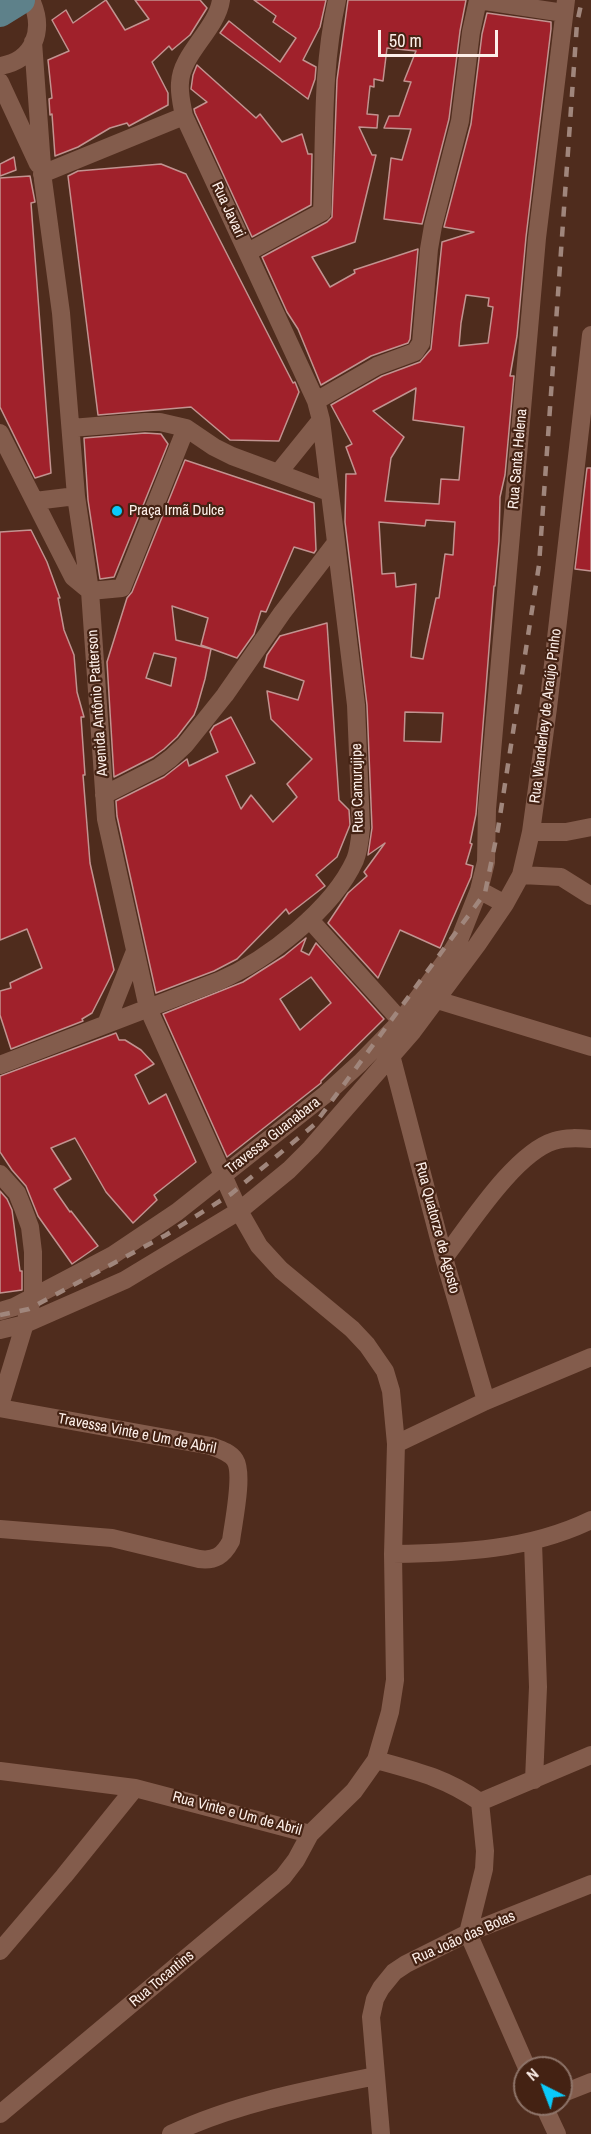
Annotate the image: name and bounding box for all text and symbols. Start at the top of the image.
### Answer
scale bar [381,18,501,56]
text: 50 m [389,28,422,53]
street label: Rua Javari [207,179,249,241]
street label: Rua Santa Helena [505,408,531,510]
place label: Praça Irmã Dulce [129,502,224,520]
marker: Praça Irmã Dulce [110,504,124,518]
street label: Rua Wanderley de Araújo Pinho [526,628,566,804]
street label: Avenida Antônio Patterson [84,629,112,777]
street label: Rua Camurujipe [348,743,368,833]
street label: Travessa Guanabara [222,1093,324,1179]
street label: Rua Quatorze de Agosto [411,1160,463,1296]
street label: Travessa Vinte e Um de Abril [56,1410,218,1458]
street label: Rua Vinte e Um de Abril [170,1788,304,1840]
street label: Rua João das Botas [410,1907,518,1969]
street label: Rua Tocantins [126,1947,198,2011]
north arrow [513,2056,573,2116]
text: N [521,2063,543,2085]

